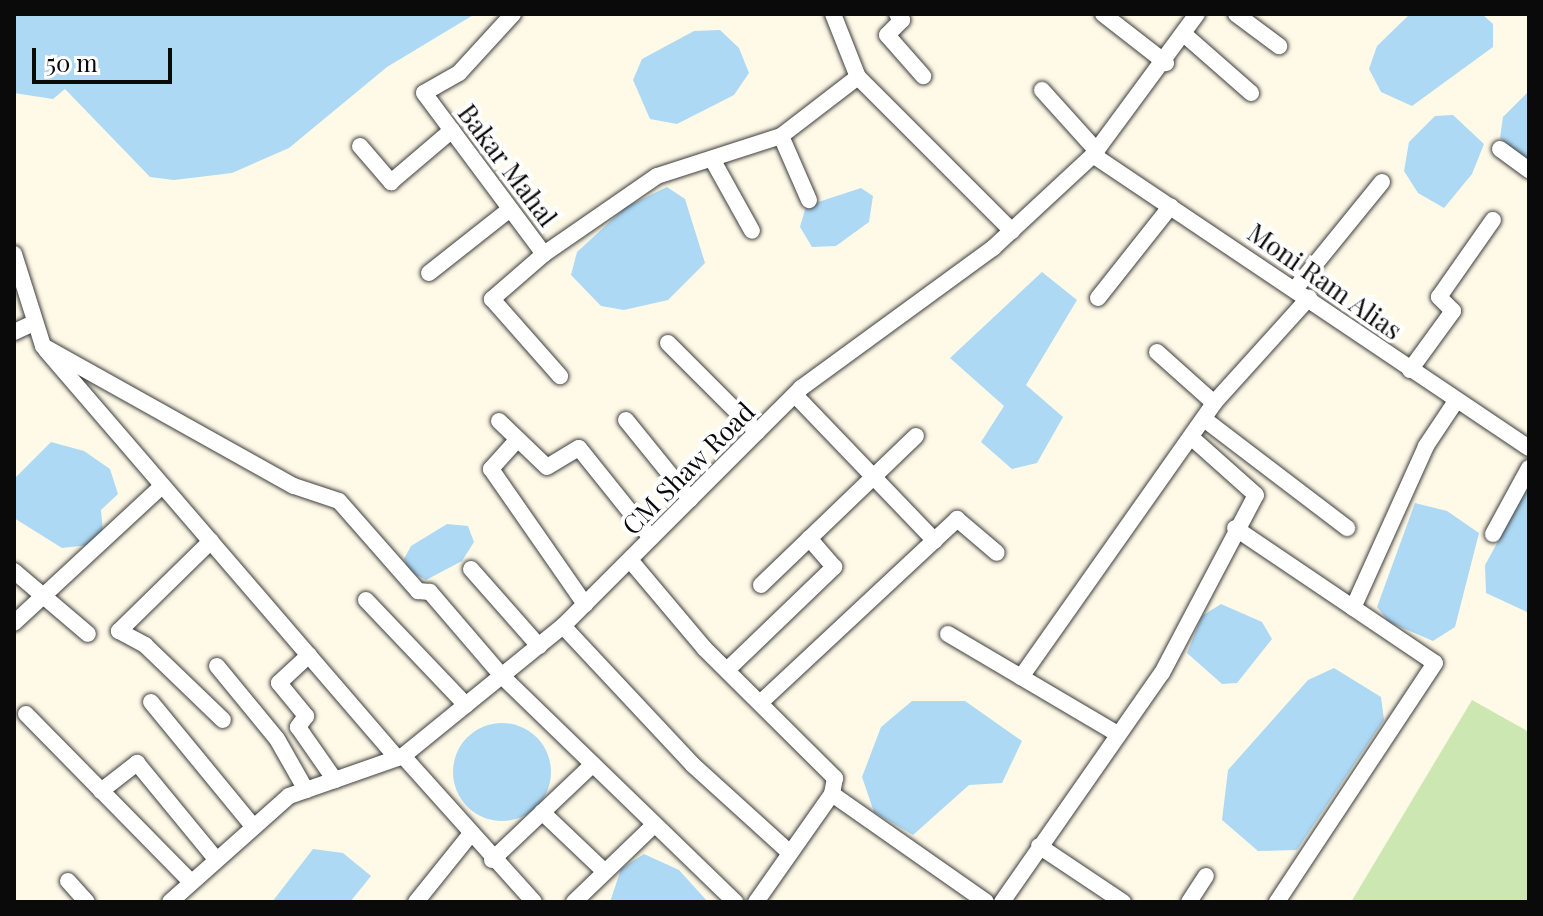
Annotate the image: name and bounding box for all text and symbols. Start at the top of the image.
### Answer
scale bar [36,32,176,82]
text: 50 m [46,46,98,78]
street label: Bakar Mahal [452,98,564,232]
street label: Moni Ram Alias [1242,216,1408,346]
street label: CM Shaw Road [615,395,761,541]

